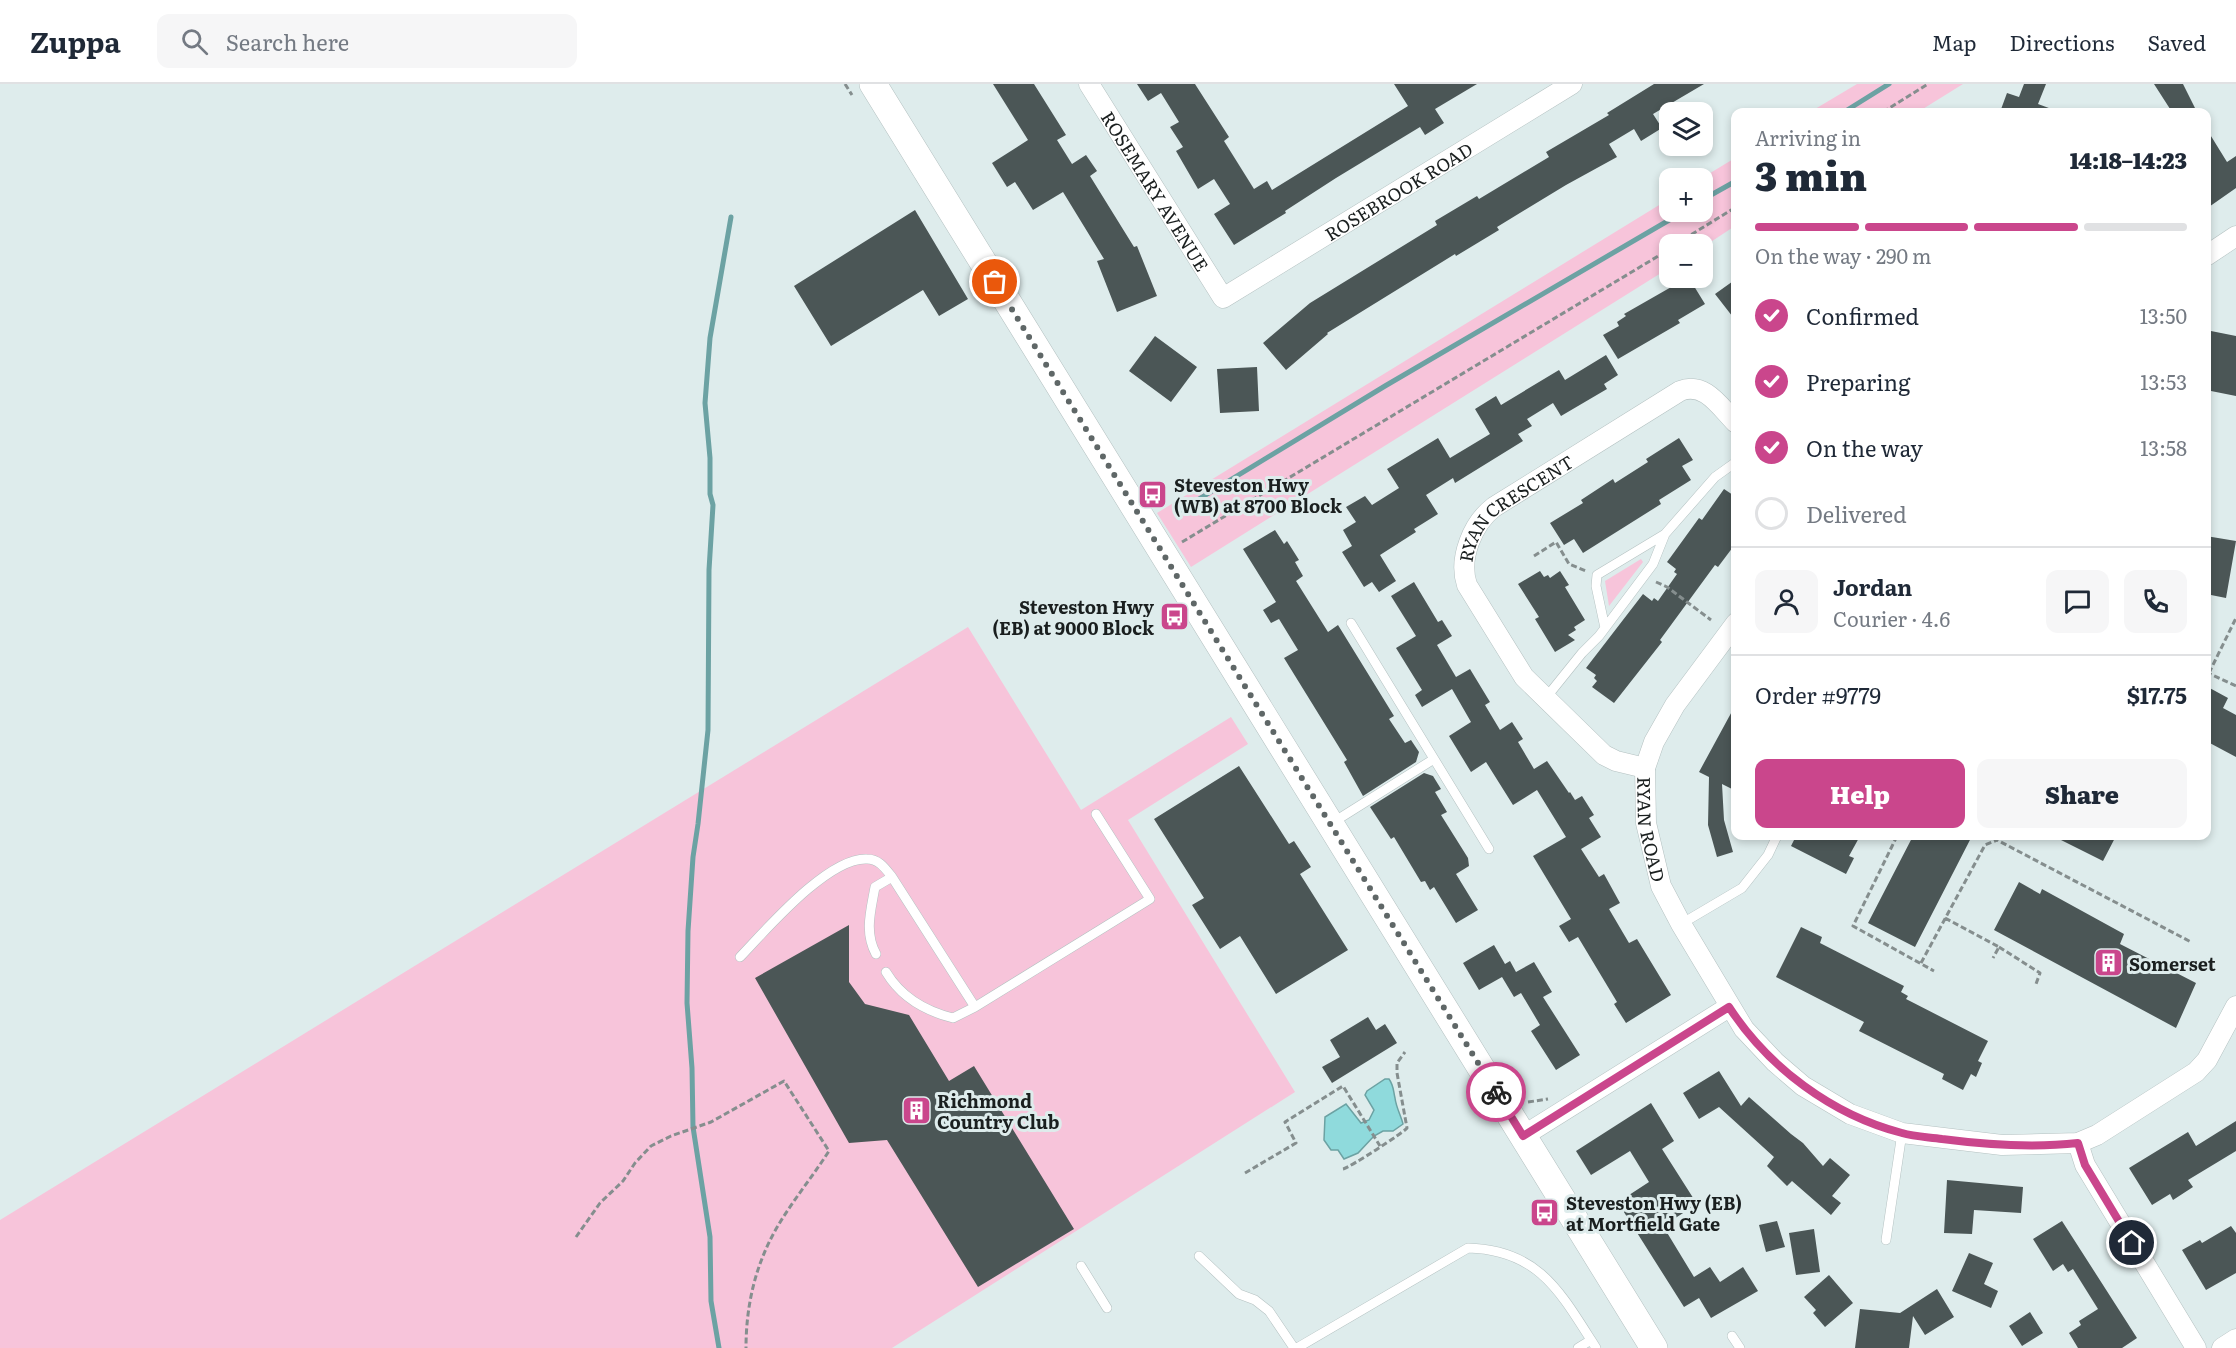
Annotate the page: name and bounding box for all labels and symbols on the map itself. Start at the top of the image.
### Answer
street label: ROSEMARY AVENUE [1095,105,1216,276]
street label: ROSEBROOK ROAD [1319,135,1477,246]
pin [969,256,1020,307]
street label: RYAN CRESCENT [1451,448,1578,564]
place label: Steveston Hwy (WB) at 8700 Block [1174,471,1343,519]
bus stop icon: Steveston Hwy (WB) at 8700 Block [1137,478,1169,510]
place label: Steveston Hwy (EB) at 9000 Block [993,593,1155,641]
bus stop icon: Steveston Hwy (EB) at 9000 Block [1159,600,1191,632]
street label: RYAN ROAD [1632,776,1673,884]
building icon: Somerset [2092,947,2124,979]
place label: Somerset [2129,950,2216,977]
courier [1466,1062,1526,1122]
place label: Richmond Country Club [937,1087,1060,1135]
building icon: Richmond Country Club [900,1094,932,1126]
place label: Steveston Hwy (EB) at Mortfield Gate [1566,1189,1742,1237]
bus stop icon: Steveston Hwy (EB) at Mortfield Gate [1529,1196,1561,1228]
pin [2106,1217,2157,1268]

